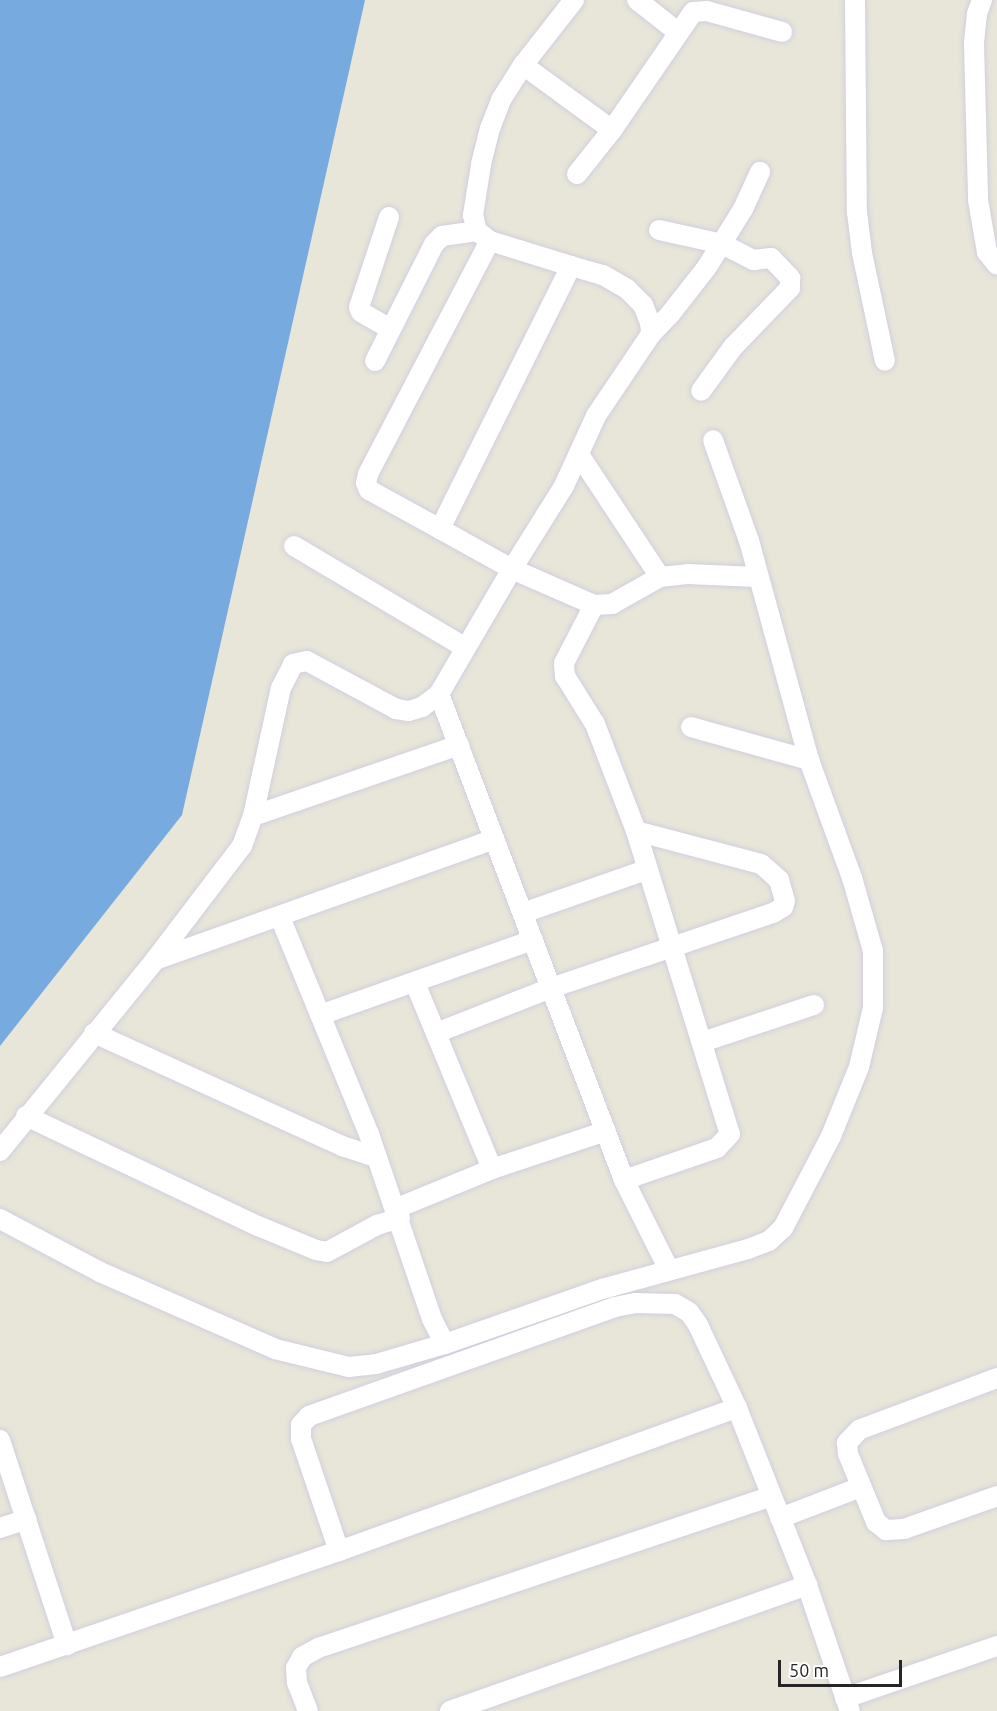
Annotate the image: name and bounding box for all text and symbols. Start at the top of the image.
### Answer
scale bar [781,1648,906,1686]
text: 50 m [789,1660,829,1680]

